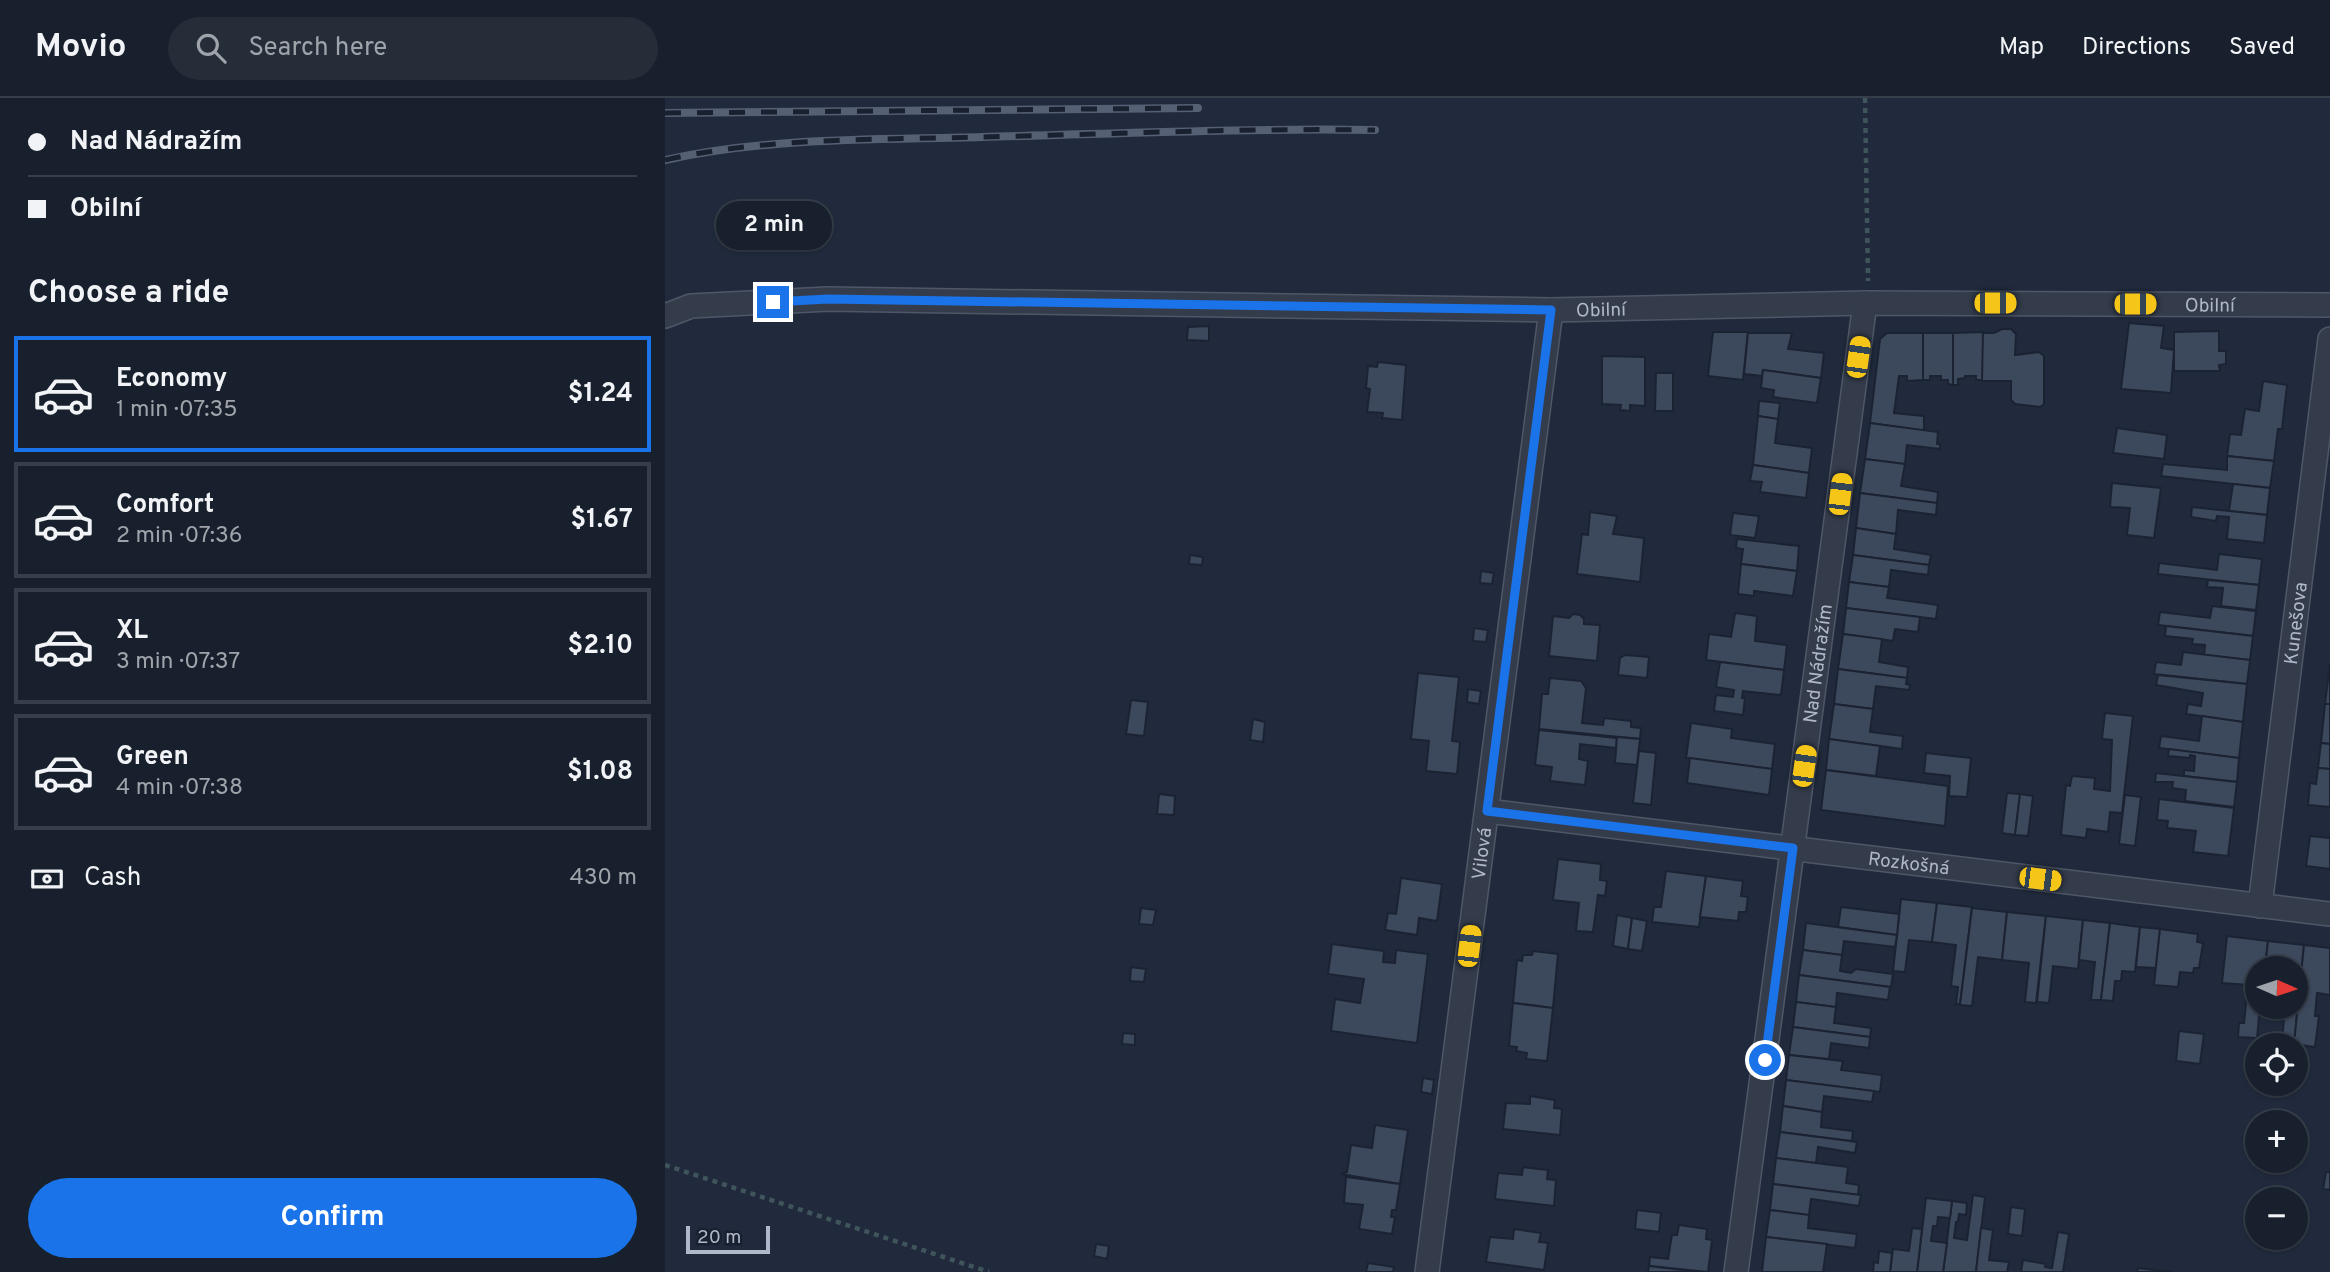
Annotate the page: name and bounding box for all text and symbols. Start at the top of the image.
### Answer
search box [168,17,658,80]
text: Movio [35,27,126,69]
icon: search [192,29,230,67]
text: Search here [248,32,387,65]
text: Map [1999,33,2044,63]
text: Directions [2082,33,2191,63]
text: Saved [2229,33,2295,63]
text: Nad Nádražím [70,126,242,159]
text: Obilní [70,193,141,226]
callout: 2 min [715,200,831,250]
text: 2 min [744,211,804,240]
text: Choose a ride [28,274,229,314]
route end [757,286,789,318]
car [1975,293,2017,314]
car [2115,294,2157,315]
street label: Obilní [2185,294,2237,319]
street label: Obilní [1576,298,1628,323]
car [1845,335,1872,379]
icon: car [32,363,95,426]
text: Economy [116,363,227,396]
text: $1.24 [568,378,633,411]
text: 1 min · 07:35 [116,396,238,425]
car [1828,472,1853,516]
icon: car [32,489,95,552]
text: Comfort [116,489,214,522]
text: $1.67 [571,504,633,537]
text: 2 min · 07:36 [116,522,242,551]
street label: Kunešova [2280,581,2314,666]
street label: Nad Nádražím [1799,603,1839,725]
icon: car [32,615,95,678]
text: XL [116,615,148,648]
text: $2.10 [568,630,633,663]
text: 3 min · 07:37 [116,648,240,677]
icon: car [32,741,95,804]
text: Green [116,741,189,774]
car [1791,744,1818,788]
text: $1.08 [567,756,633,789]
text: 4 min · 07:38 [116,774,243,803]
street label: Vilová [1468,826,1498,881]
street label: Rozkošná [1867,848,1951,881]
icon: cash [28,860,66,898]
text: Cash [84,862,141,895]
text: 430 m [569,864,637,893]
car [2018,866,2063,892]
car [1457,924,1482,968]
north arrow [2245,956,2308,1018]
map controls [2245,956,2308,1250]
button: locate [2245,1033,2308,1096]
route start [1749,1044,1781,1076]
button: + [2245,1110,2308,1173]
button: Confirm [28,1178,637,1258]
button: − [2245,1187,2308,1250]
scale bar [686,1223,770,1255]
text: 20 m [697,1226,741,1250]

